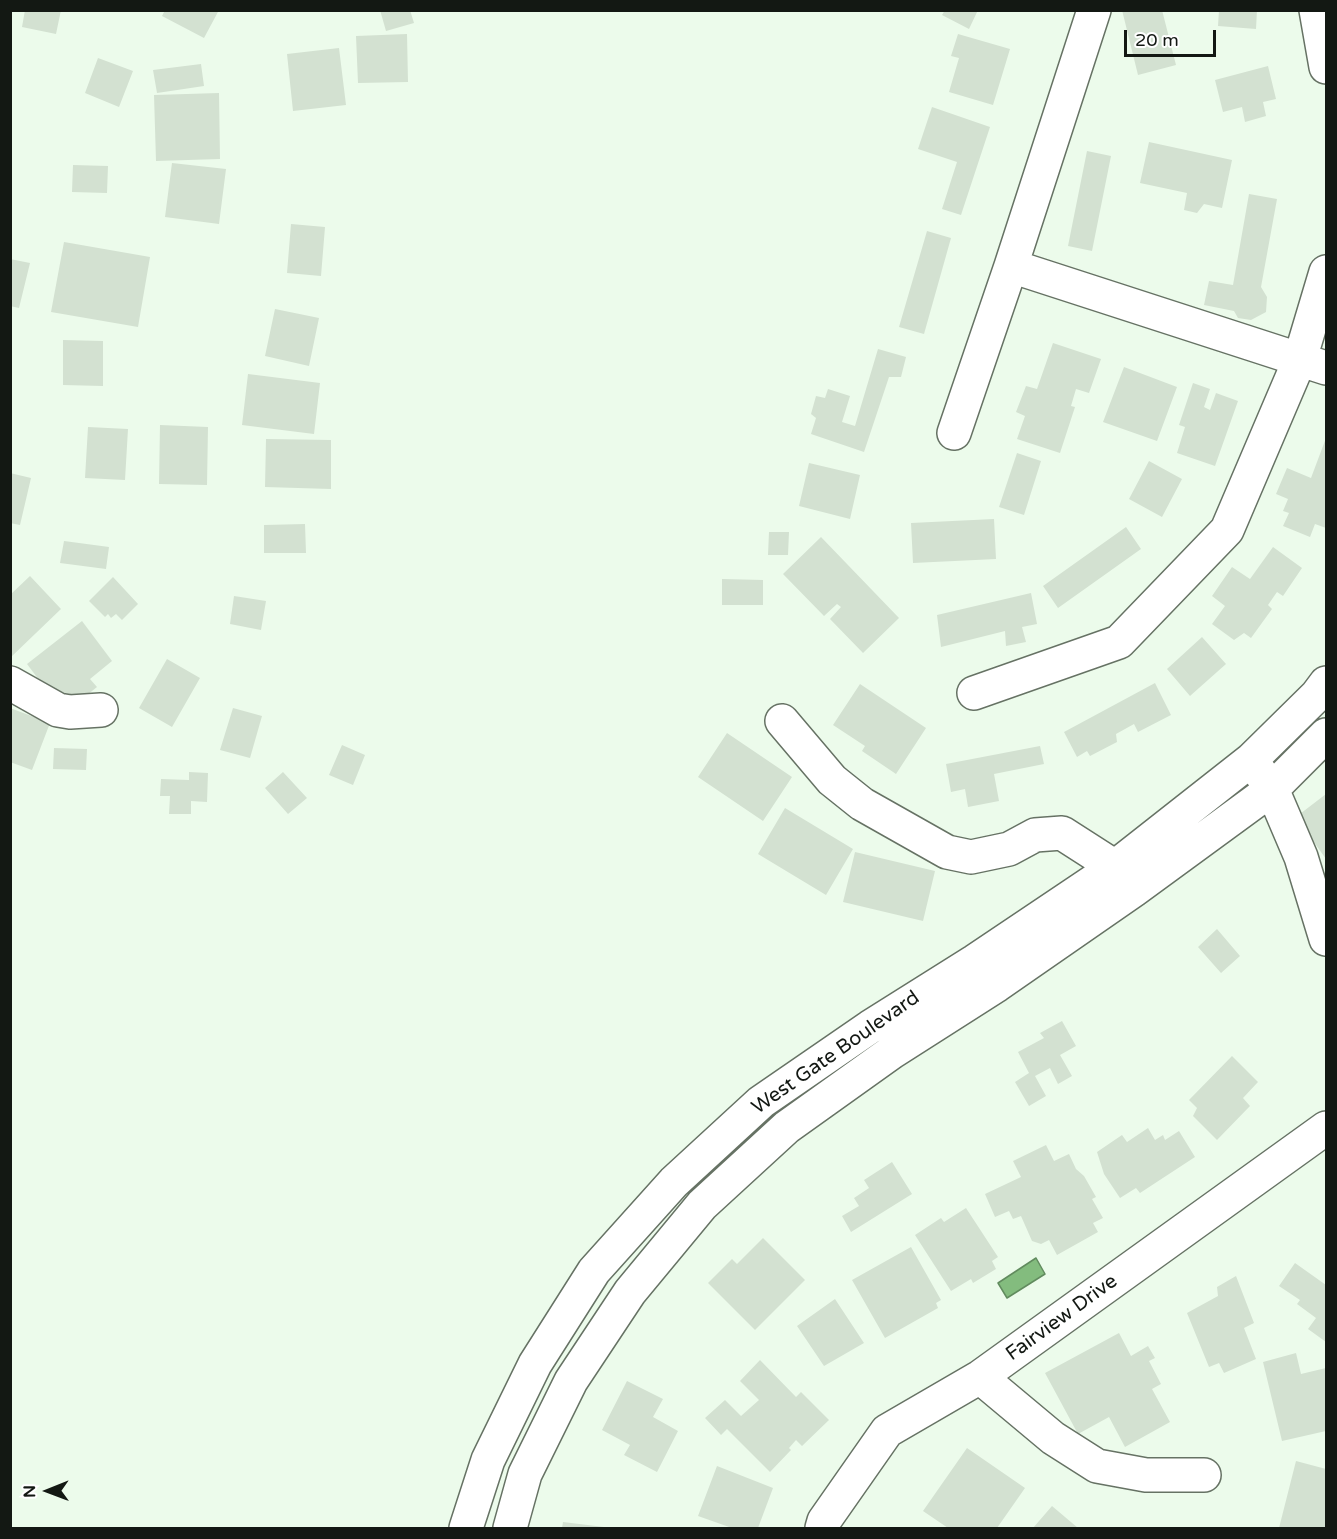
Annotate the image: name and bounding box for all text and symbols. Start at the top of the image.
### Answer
scale bar [1127,18,1218,56]
text: 20 m [1135,29,1179,51]
street label: West Gate Boulevard [748,986,924,1120]
street label: Fairview Drive [1002,1270,1122,1366]
north arrow [18,1461,78,1521]
text: N [20,1485,40,1498]

